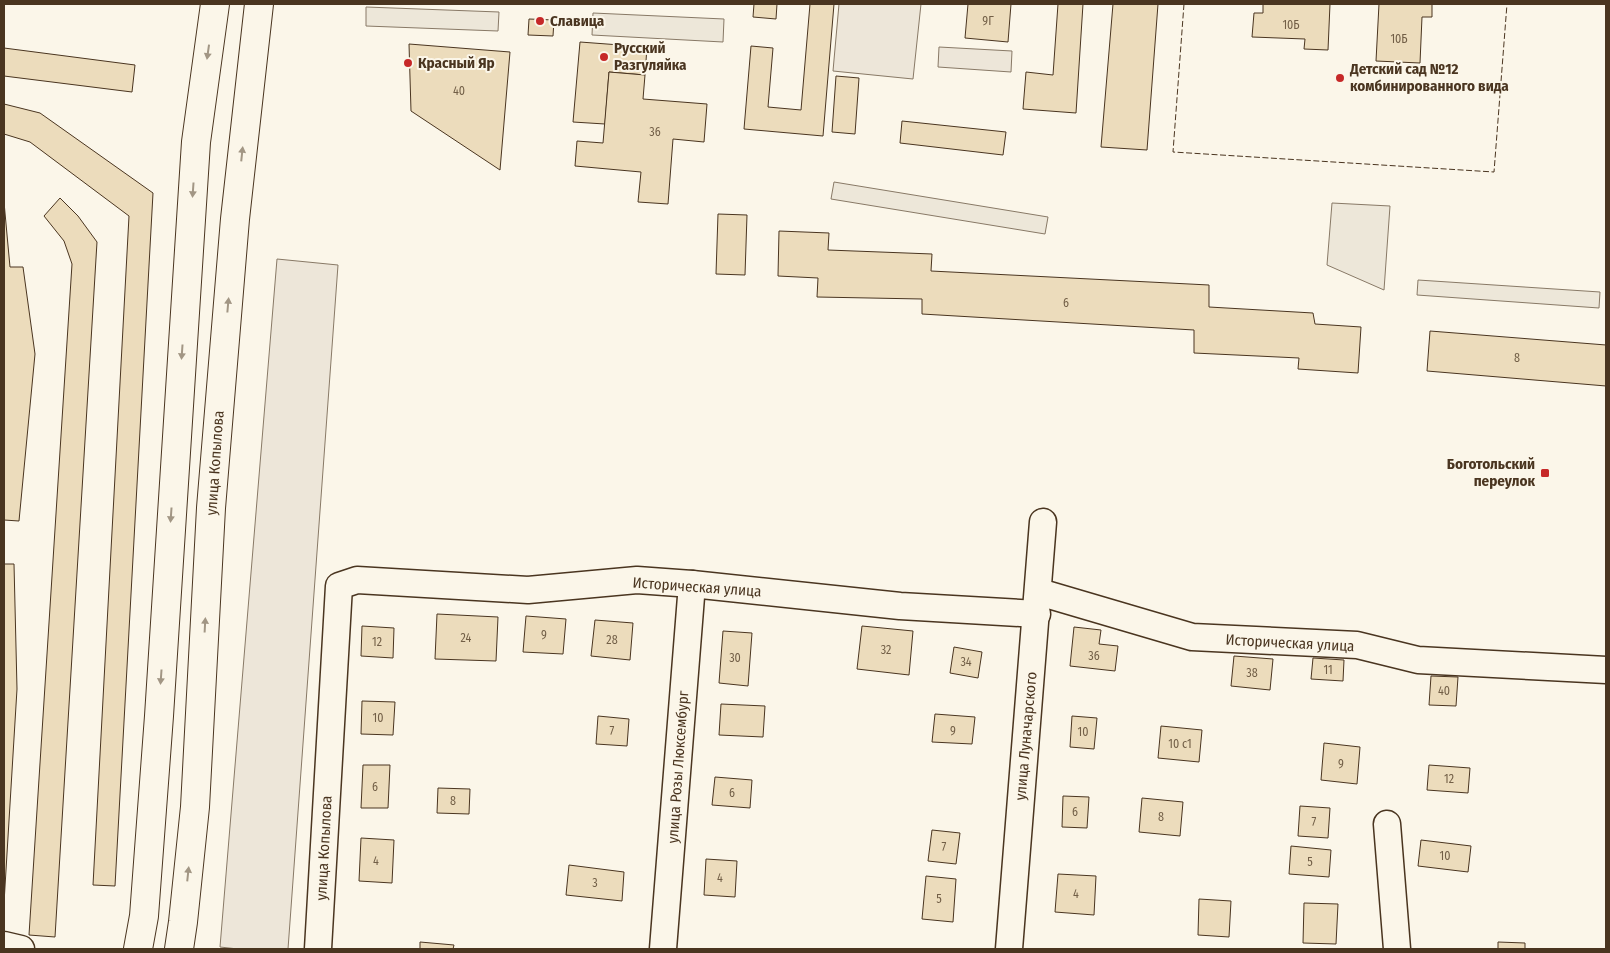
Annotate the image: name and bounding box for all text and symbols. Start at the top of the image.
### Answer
place label: Славица [550,12,605,30]
house number: 9Г [982,14,994,28]
marker: Славица [534,15,546,27]
house number: 10Б [1282,18,1300,32]
house number: 10Б [1390,32,1408,46]
place label: Русский Разгуляйка [614,39,687,74]
one-way arrow [204,44,212,60]
marker: Русский Разгуляйка [598,51,610,63]
place label: Красный Яр [418,54,495,72]
marker: Красный Яр [402,57,414,69]
place label: Детский сад №12 комбинированного вида [1349,60,1509,95]
marker: Детский сад №12 комбинированного вида [1334,72,1346,84]
house number: 40 [453,84,465,98]
house number: 36 [649,125,661,139]
one-way arrow [238,145,246,161]
one-way arrow [188,183,196,199]
house number: 6 [1063,296,1069,310]
one-way arrow [224,297,232,313]
one-way arrow [177,345,185,361]
house number: 8 [1514,351,1520,365]
street label: улица Копылова [202,410,228,516]
place label: Боготольский переулок [1447,455,1535,490]
marker: Боготольский переулок [1539,467,1551,479]
one-way arrow [167,507,175,523]
street label: Историческая улица [632,574,762,600]
one-way arrow [201,616,209,632]
house number: 9 [541,628,547,642]
house number: 24 [461,631,472,645]
street label: Историческая улица [1225,631,1355,655]
house number: 28 [606,633,618,647]
house number: 12 [372,635,382,649]
house number: 32 [881,643,891,657]
house number: 36 [1088,649,1100,663]
house number: 30 [729,651,741,665]
house number: 34 [960,655,972,669]
house number: 11 [1323,663,1333,677]
house number: 38 [1246,666,1258,680]
one-way arrow [157,669,165,685]
street label: улица Луначарского [1011,671,1041,801]
house number: 40 [1438,684,1450,698]
street label: улица Розы Люксембург [664,690,692,844]
house number: 10 [373,711,383,725]
house number: 7 [610,724,615,738]
house number: 9 [950,724,956,738]
house number: 10 [1078,725,1088,739]
house number: 10 с1 [1168,737,1192,751]
house number: 9 [1338,757,1344,771]
house number: 12 [1444,772,1454,786]
house number: 6 [372,780,378,794]
house number: 6 [729,786,735,800]
house number: 8 [450,794,456,808]
street label: улица Копылова [312,795,336,901]
house number: 6 [1072,805,1078,819]
house number: 8 [1158,810,1164,824]
house number: 7 [1312,815,1317,829]
house number: 7 [942,840,947,854]
house number: 10 [1440,849,1450,863]
house number: 4 [373,854,379,868]
house number: 5 [1307,855,1313,869]
one-way arrow [184,866,192,882]
house number: 4 [717,871,723,885]
house number: 3 [592,876,598,890]
house number: 4 [1073,887,1079,901]
house number: 5 [936,892,942,906]

